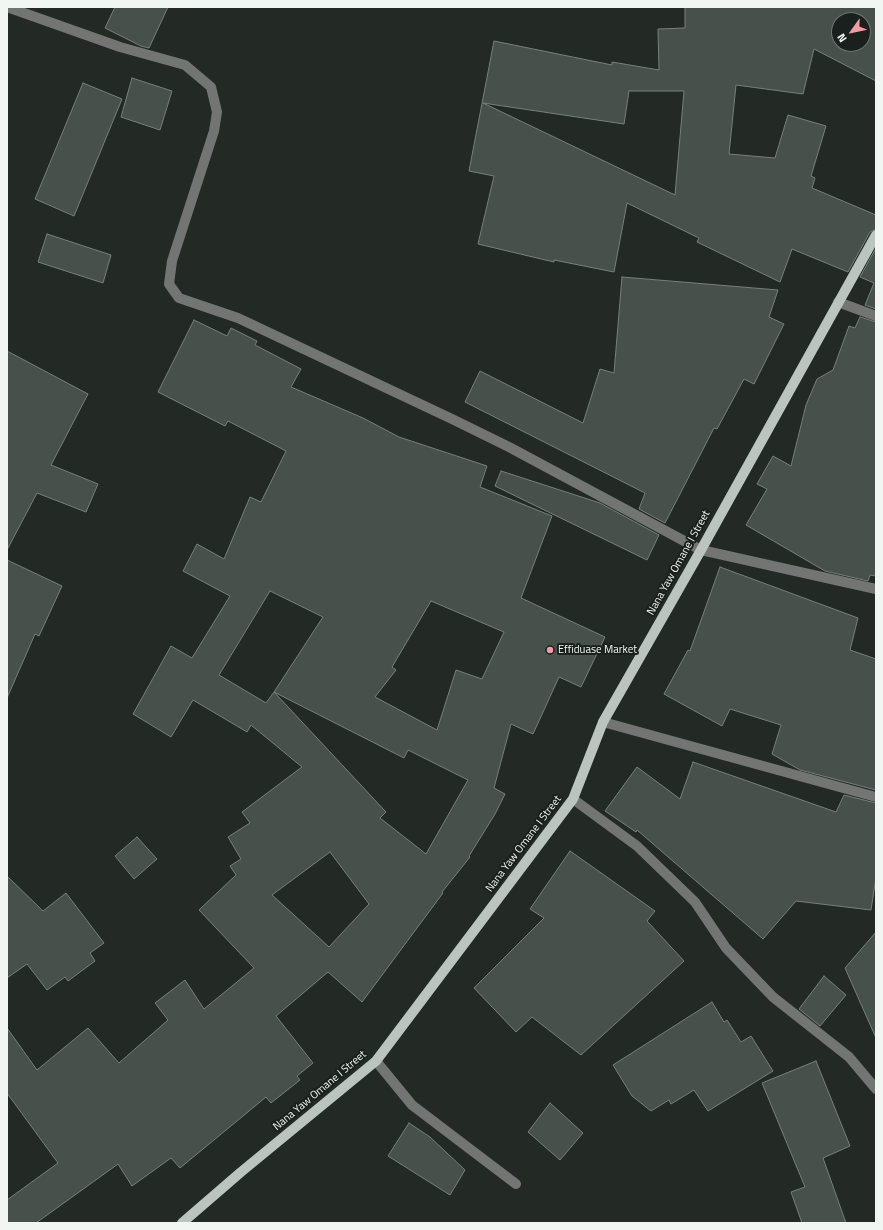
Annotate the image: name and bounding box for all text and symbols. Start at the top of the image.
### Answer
north arrow [831,12,871,52]
text: N [833,30,851,46]
street label: Nana Yaw Omane I Street [645,508,713,618]
place label: Effiduase Market [558,643,637,657]
marker: Effiduase Market [545,645,555,655]
street label: Nana Yaw Omane I Street [483,793,565,895]
street label: Nana Yaw Omane I Street [271,1048,369,1134]

